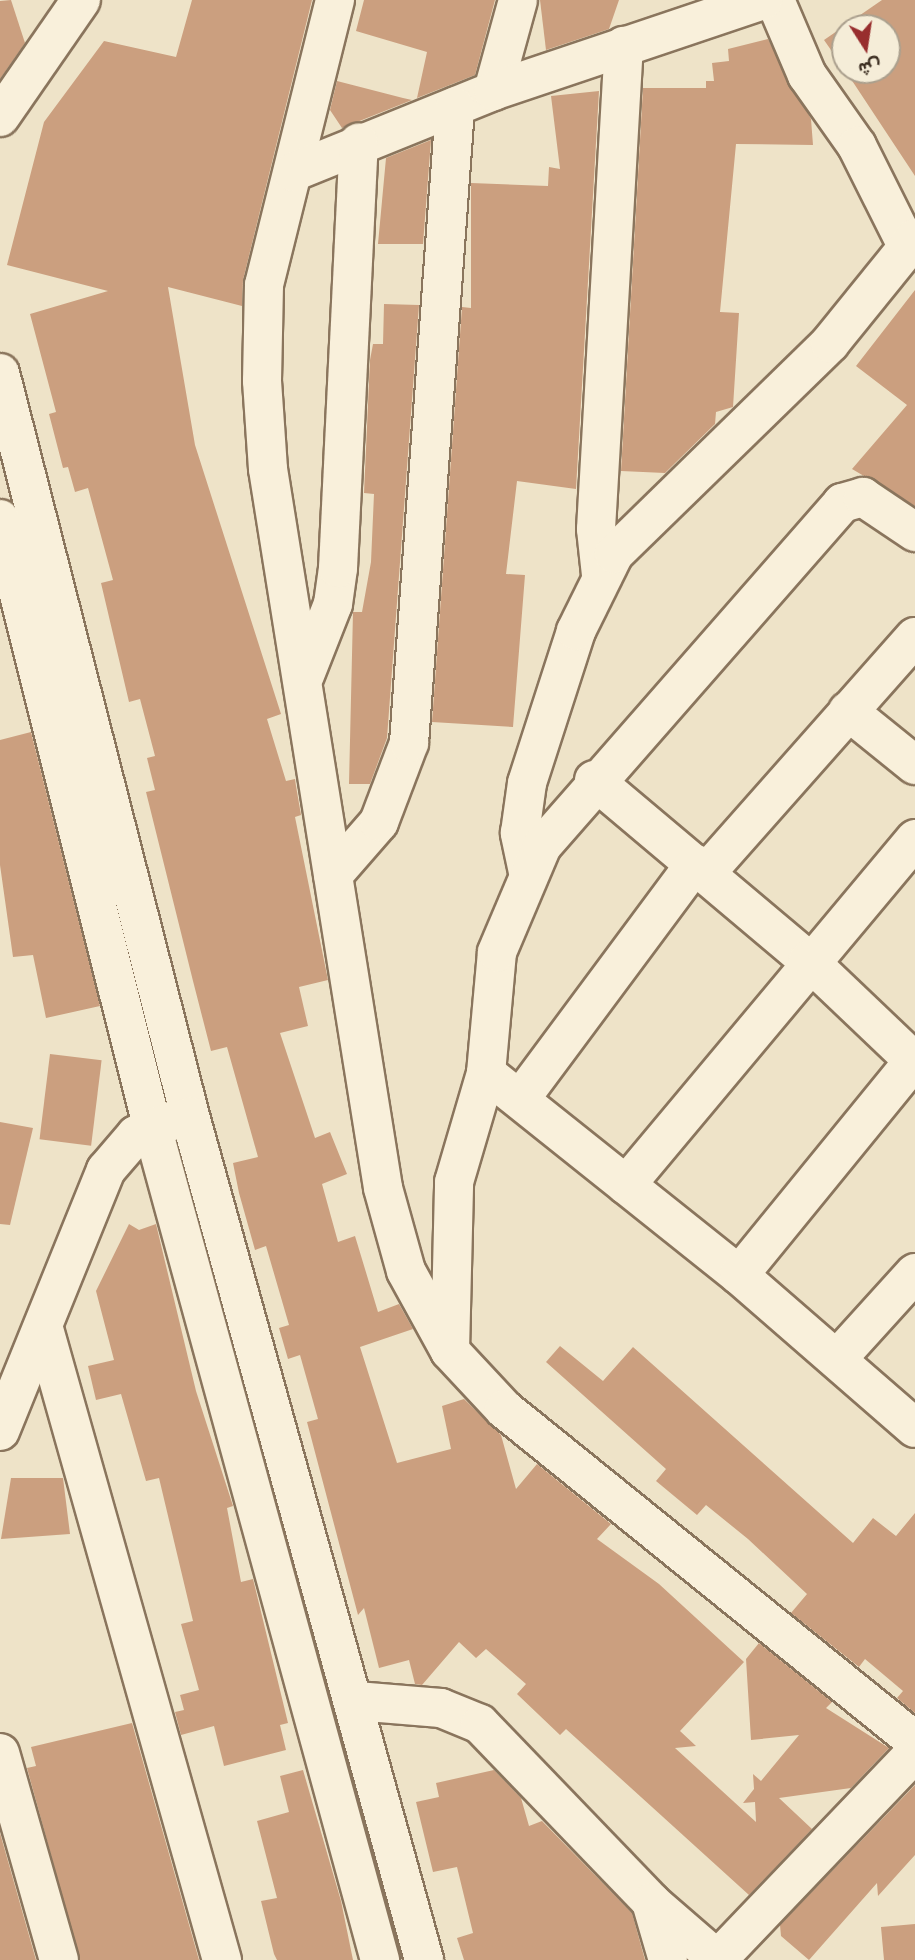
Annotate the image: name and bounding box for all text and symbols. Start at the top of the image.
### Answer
north arrow [831,14,901,84]
text: ش [856,54,884,82]

